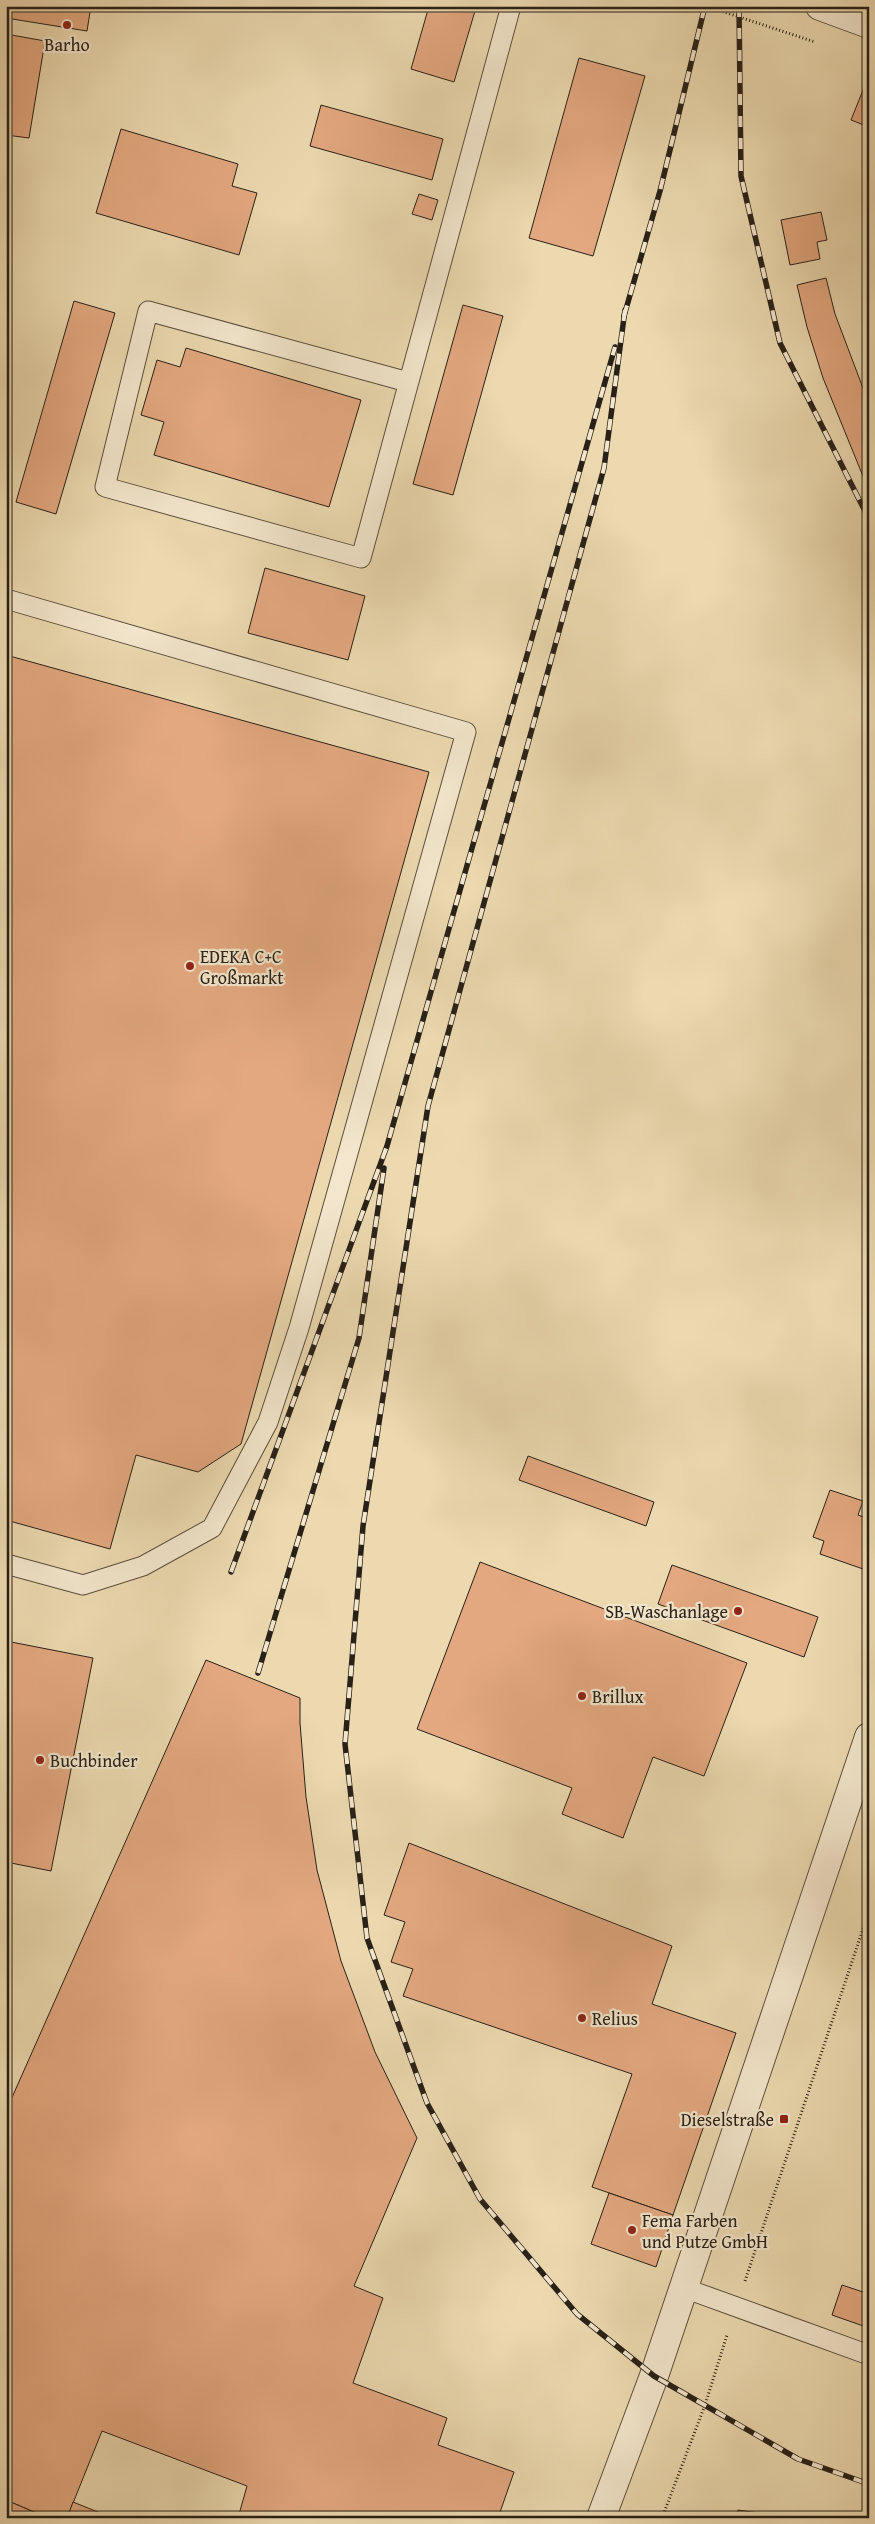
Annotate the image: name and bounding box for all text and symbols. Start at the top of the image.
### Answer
marker: Barho [61,19,73,31]
place label: Barho [44,31,90,58]
place label: EDEKA C+C Großmarkt [200,943,284,991]
marker: EDEKA C+C Großmarkt [184,960,196,972]
place label: SB-Waschanlage [605,1598,728,1625]
marker: SB-Waschanlage [732,1605,744,1617]
place label: Brillux [592,1683,645,1710]
marker: Brillux [576,1690,588,1702]
place label: Buchbinder [50,1747,138,1774]
marker: Buchbinder [34,1754,46,1766]
place label: Relius [592,2005,638,2032]
marker: Relius [576,2012,588,2024]
place label: Dieselstraße [681,2106,774,2133]
marker: Dieselstraße [778,2113,790,2125]
place label: Fema Farben und Putze GmbH [642,2207,768,2255]
marker: Fema Farben und Putze GmbH [626,2224,638,2236]

